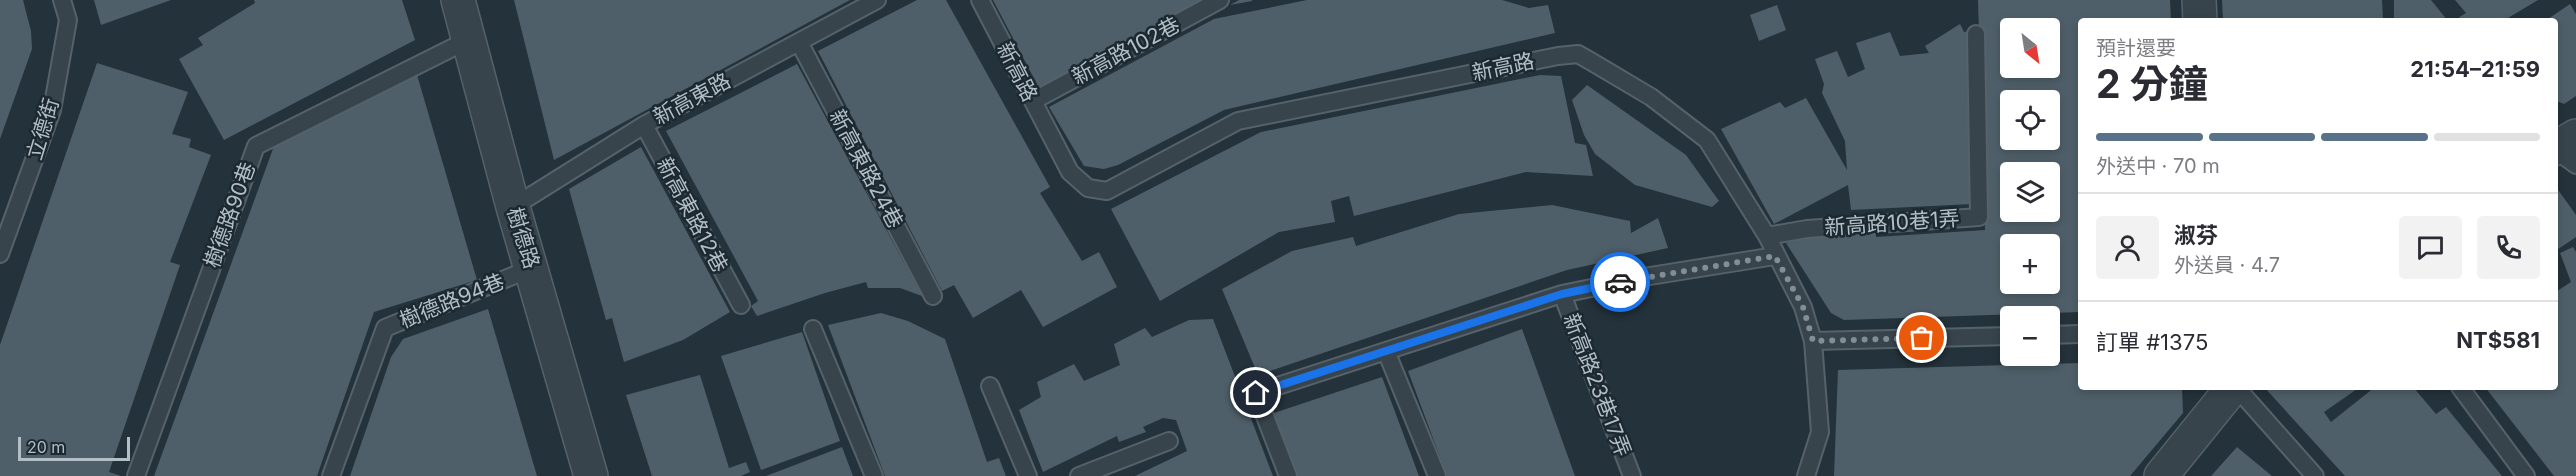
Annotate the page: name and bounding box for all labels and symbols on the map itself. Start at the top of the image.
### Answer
street label: 新高路102巷 [1068,12,1184,89]
north arrow [2000,18,2060,78]
street label: 新高路 [992,38,1043,106]
street label: 新高路 [1469,48,1536,85]
street label: 新高東路 [649,68,735,129]
street label: 立德街 [21,95,64,163]
street label: 新高東路24巷 [825,105,908,232]
street label: 新高東路12巷 [652,153,733,276]
street label: 樹德路90巷 [199,159,260,271]
street label: 樹德路 [502,204,545,272]
street label: 新高路10巷1弄 [1824,205,1960,240]
courier [1590,252,1650,312]
street label: 樹德路94巷 [396,268,508,333]
street label: 新高路23巷17弄 [1559,310,1636,460]
pin [1896,312,1947,363]
pin [1230,367,1281,418]
scale bar [18,434,130,462]

